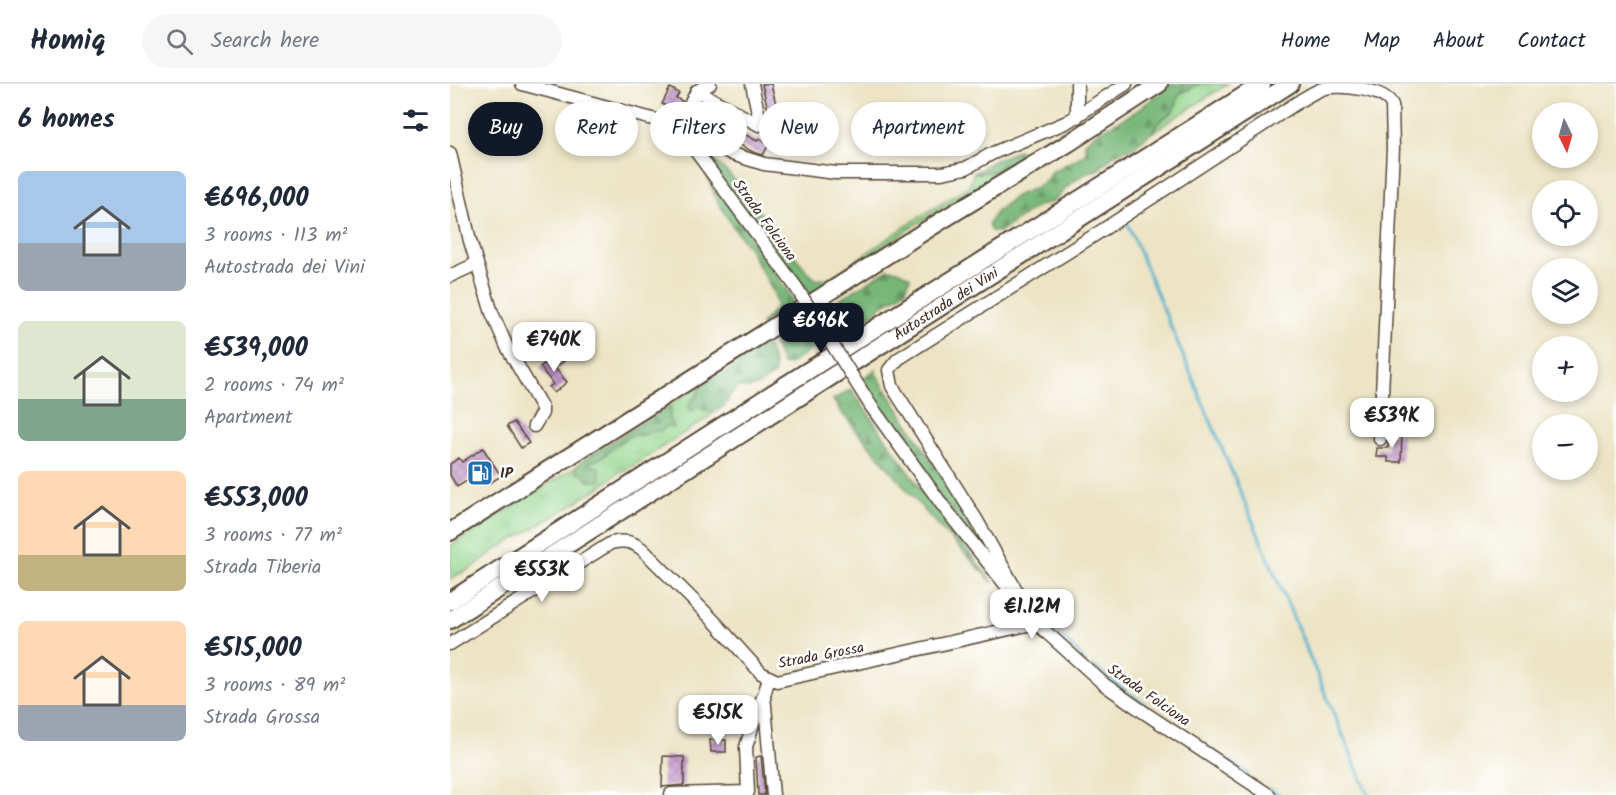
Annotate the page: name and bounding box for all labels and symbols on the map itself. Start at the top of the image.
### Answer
north arrow [1532,102,1598,168]
street label: Strada Folciona [726,174,802,267]
street label: Autostrada dei Vini [889,261,1005,347]
pin: €696K [779,303,863,354]
pin: €740K [512,322,596,373]
pin: €539K [1350,398,1434,449]
fuel station icon: IP [465,458,495,488]
place label: IP [500,462,514,486]
pin: €553K [500,552,584,603]
pin: €1.12M [983,589,1081,640]
street label: Strada Grossa [776,636,866,676]
street label: Strada Folciona [1102,658,1195,733]
pin: €515K [676,695,760,746]

